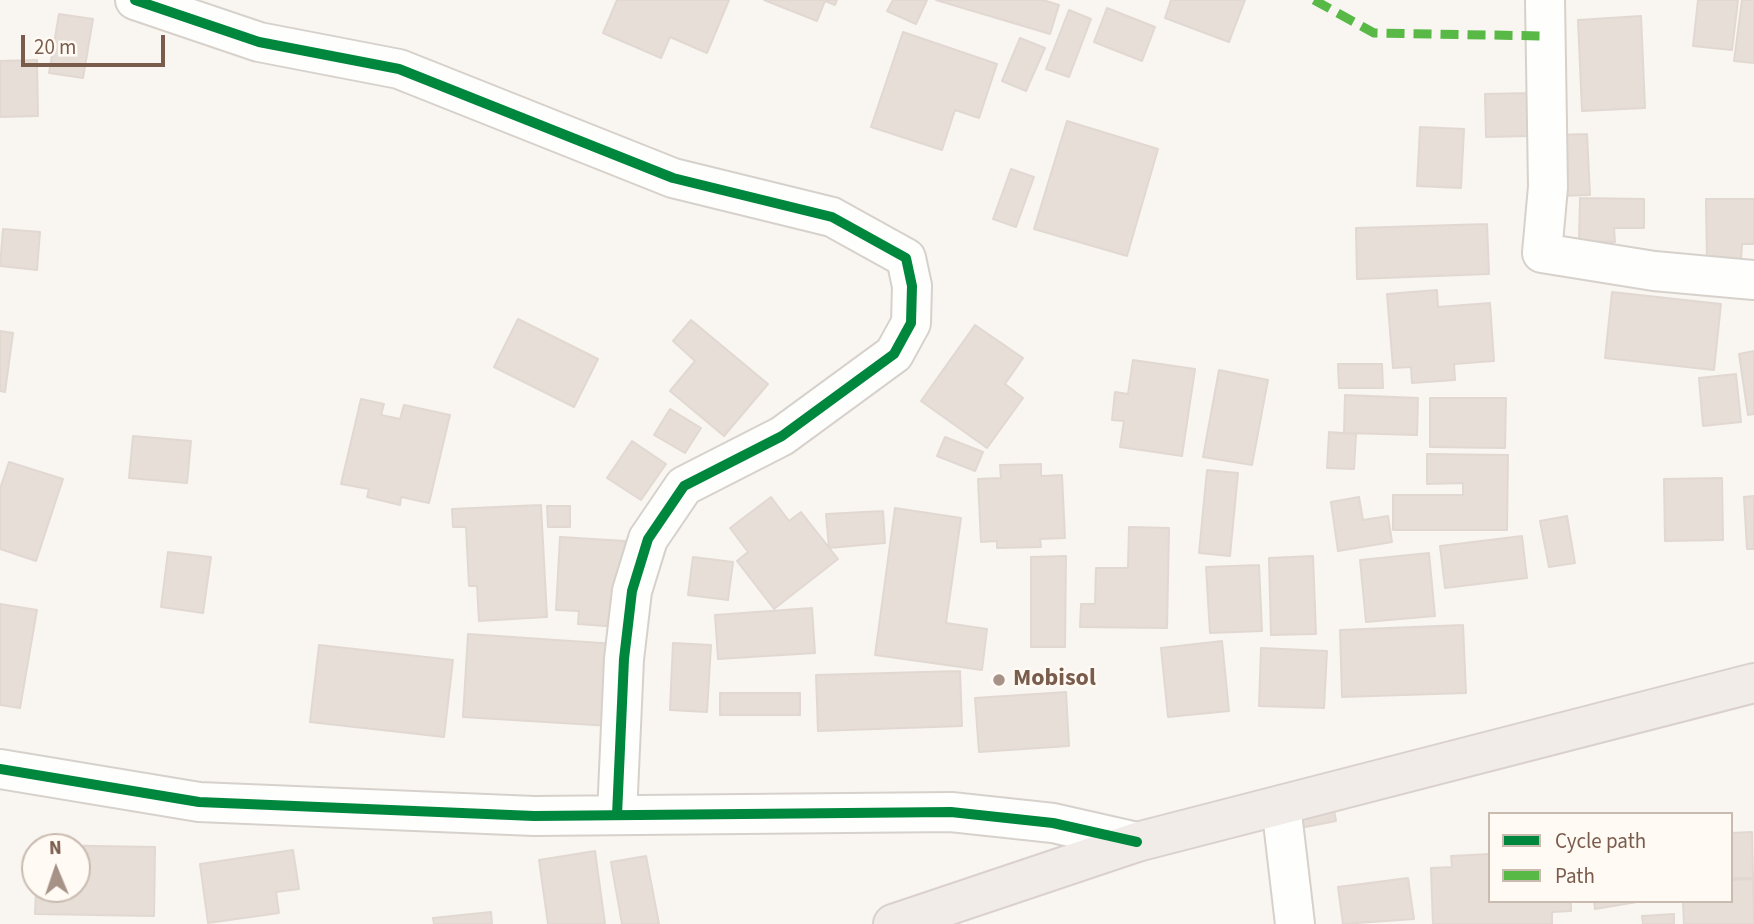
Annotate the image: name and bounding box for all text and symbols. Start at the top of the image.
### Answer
scale bar [24,21,168,65]
text: 20 m [34,32,76,62]
place label: Mobisol [1013,666,1096,694]
marker: Mobisol [991,672,1007,688]
legend [1488,812,1733,903]
text: Cycle path [1555,826,1646,856]
north arrow [21,833,91,903]
text: N [49,835,62,862]
text: Path [1555,861,1595,891]

